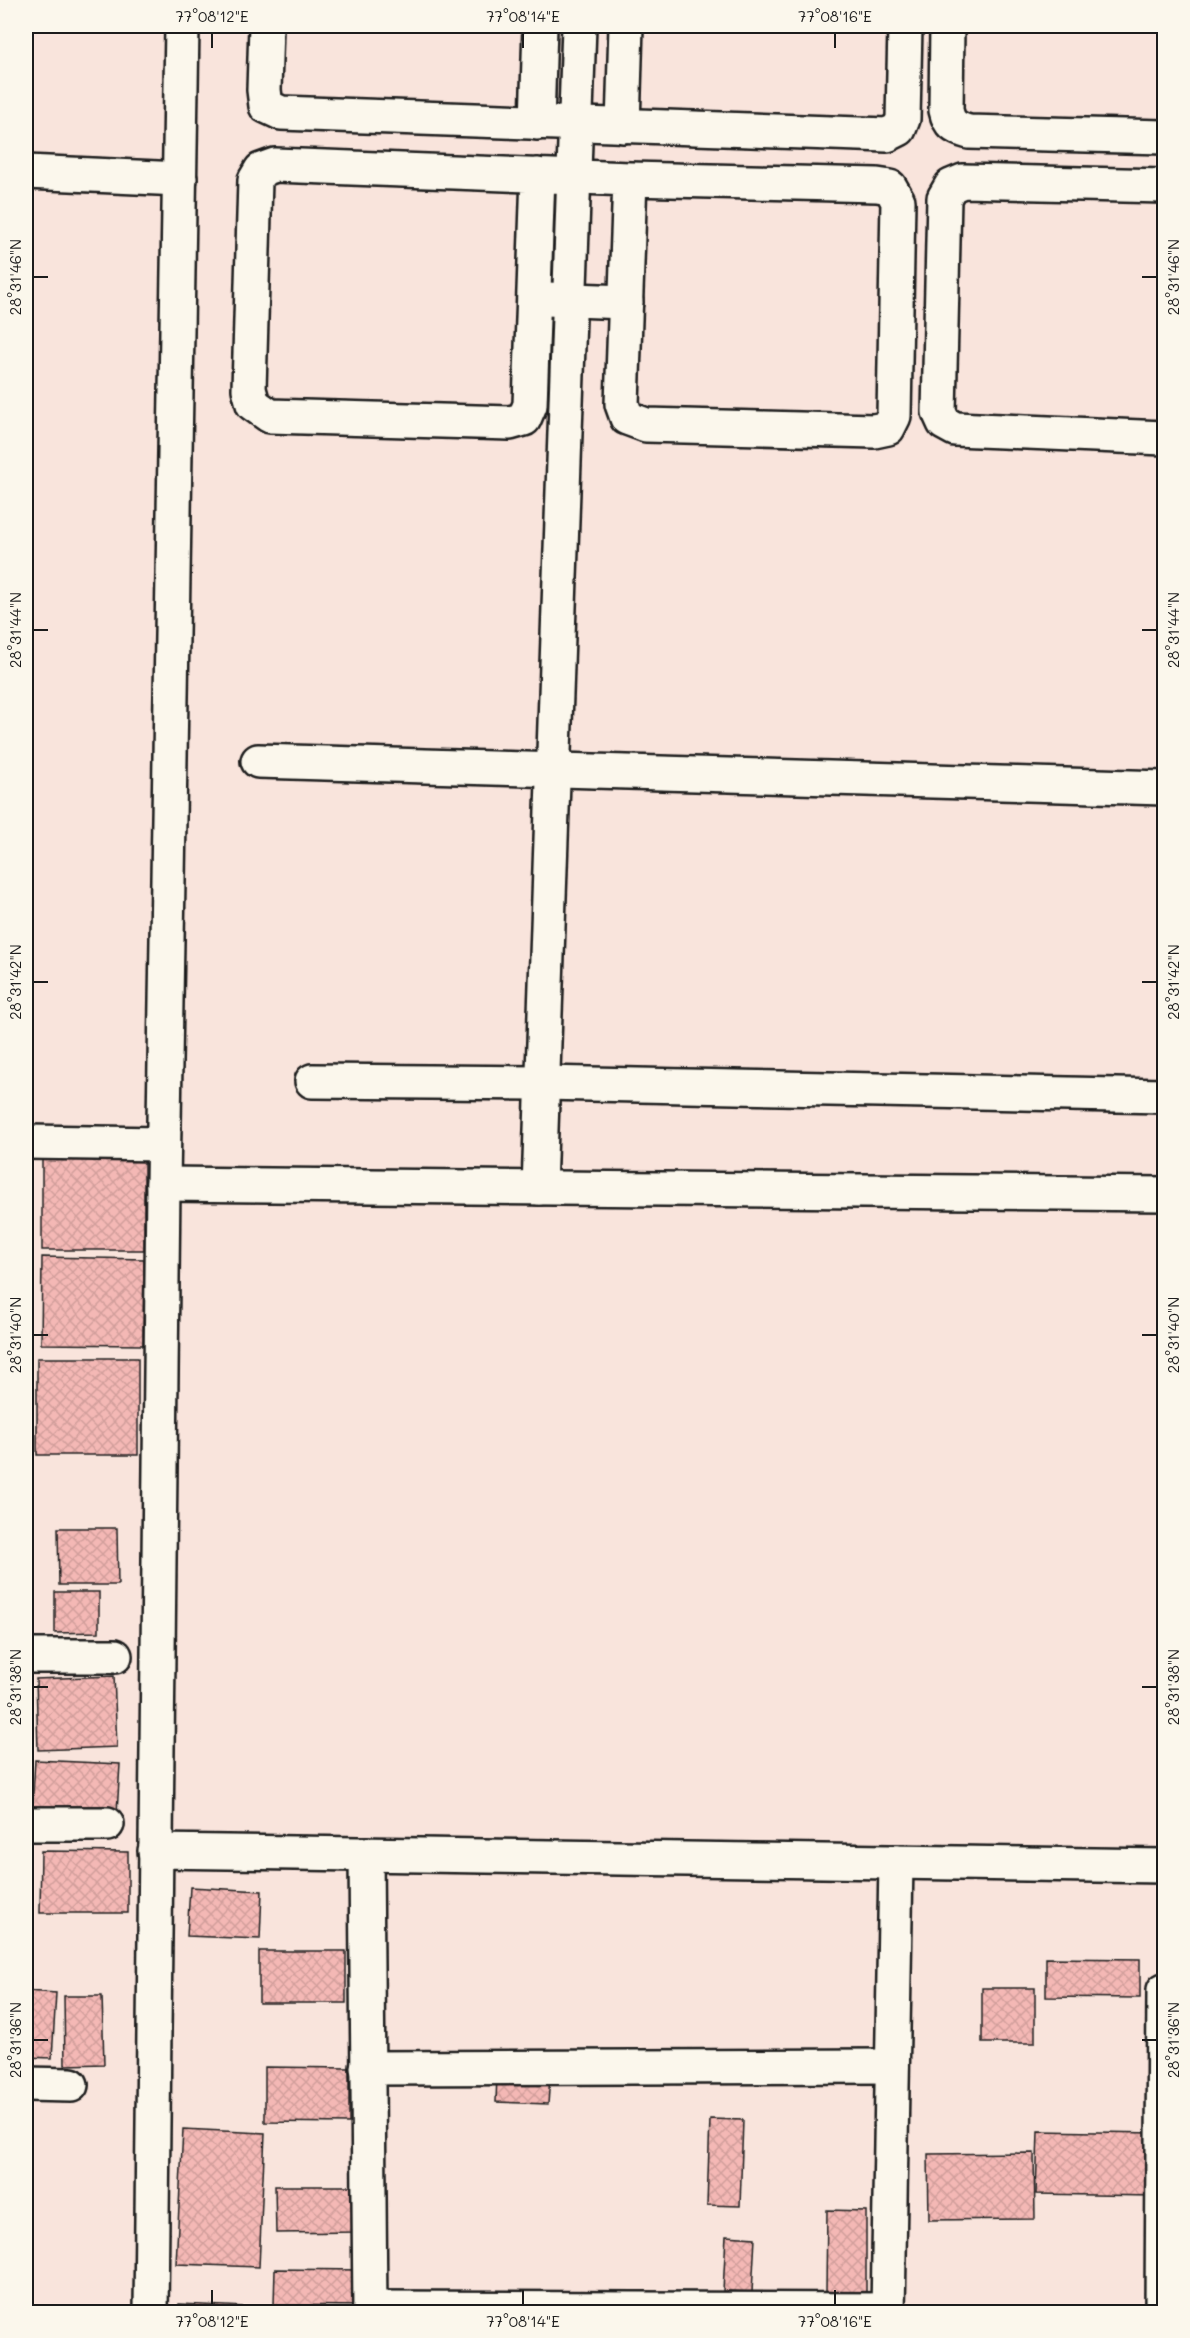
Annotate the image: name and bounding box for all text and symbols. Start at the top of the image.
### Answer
text: 77°08'12"E [175,6,249,26]
text: 77°08'14"E [486,6,560,26]
text: 77°08'16"E [798,6,872,26]
text: 28°31'46"N [5,239,25,315]
text: 28°31'46"N [1163,239,1183,315]
text: 28°31'44"N [5,592,25,668]
text: 28°31'44"N [1163,592,1183,668]
text: 28°31'42"N [5,944,25,1020]
text: 28°31'42"N [1163,944,1183,1020]
text: 28°31'40"N [5,1297,25,1373]
text: 28°31'40"N [1163,1297,1183,1373]
text: 28°31'38"N [5,1649,25,1725]
text: 28°31'38"N [1163,1649,1183,1725]
text: 28°31'36"N [5,2002,25,2078]
text: 28°31'36"N [1163,2002,1183,2078]
text: 77°08'12"E [175,2311,249,2331]
text: 77°08'14"E [486,2311,560,2331]
text: 77°08'16"E [798,2311,872,2331]

